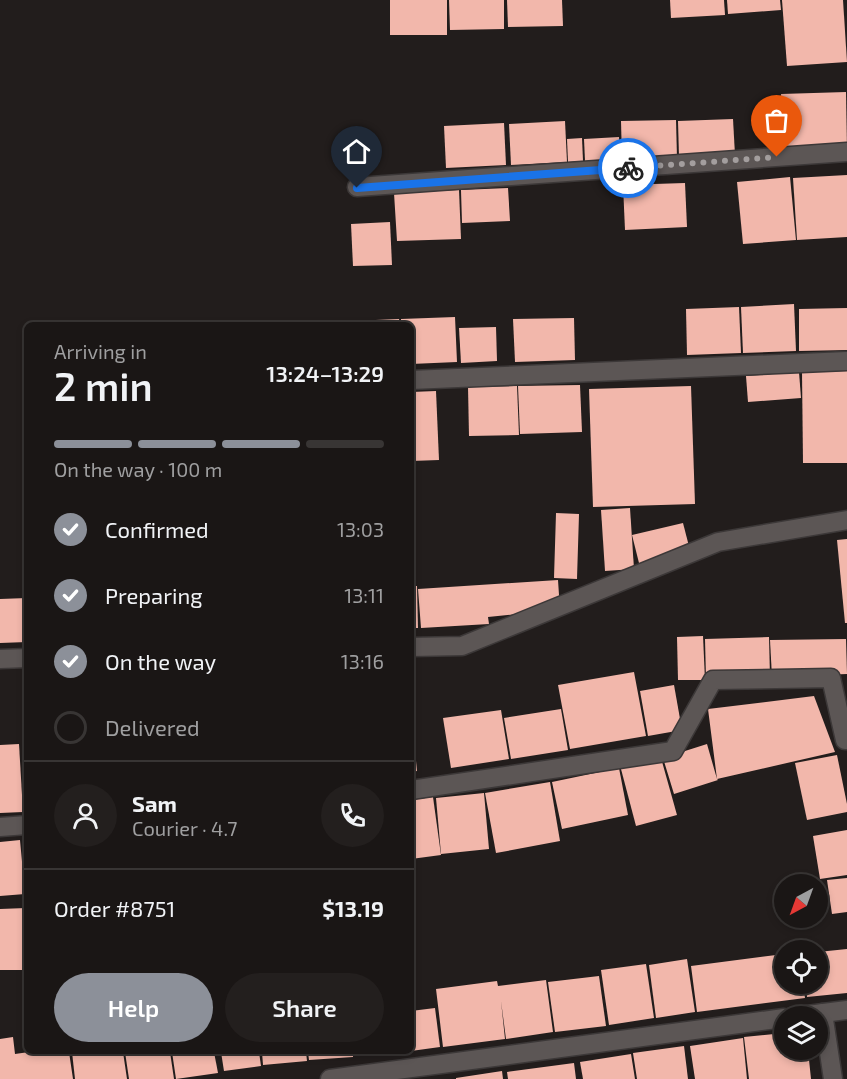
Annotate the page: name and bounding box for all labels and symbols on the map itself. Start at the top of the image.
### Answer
pin [751,95,802,157]
pin [331,126,382,188]
courier [598,138,658,198]
north arrow [774,874,828,928]

